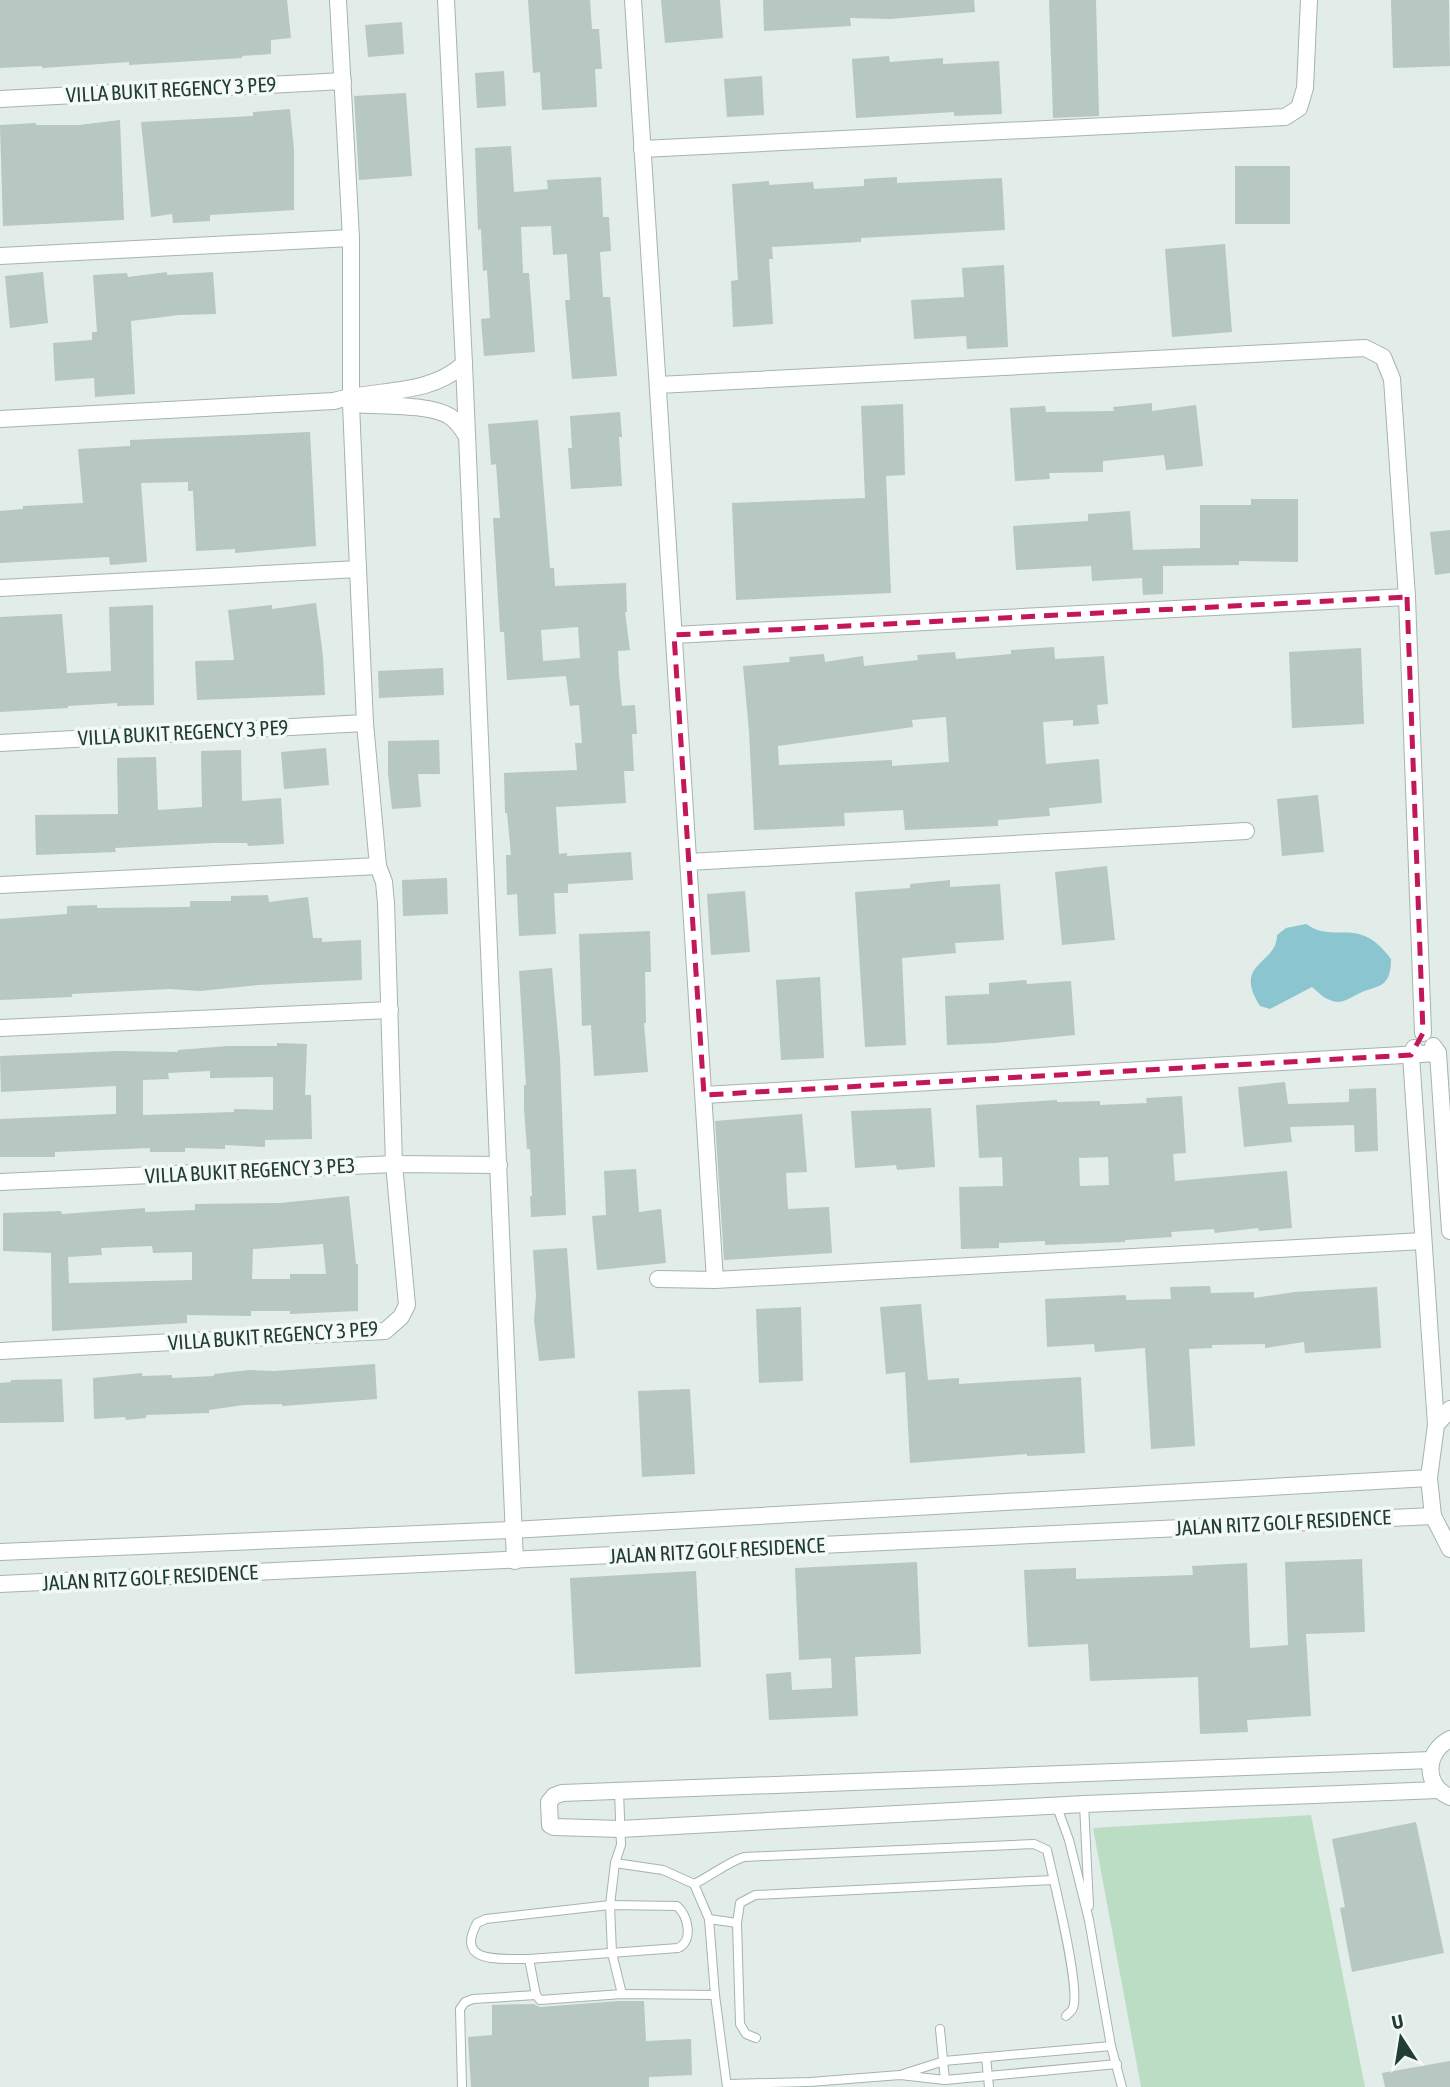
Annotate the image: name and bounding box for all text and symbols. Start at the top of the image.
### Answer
street label: VILLA BUKIT REGENCY 3 PE9 [65,72,277,106]
street label: VILLA BUKIT REGENCY 3 PE9 [77,715,289,749]
street label: VILLA BUKIT REGENCY 3 PE3 [144,1153,356,1187]
street label: VILLA BUKIT REGENCY 3 PE9 [167,1316,379,1354]
street label: JALAN RITZ GOLF RESIDENCE [1174,1504,1392,1540]
street label: JALAN RITZ GOLF RESIDENCE [608,1532,826,1568]
street label: JALAN RITZ GOLF RESIDENCE [41,1559,259,1595]
north arrow [1366,2003,1436,2073]
text: U [1390,2009,1405,2033]

